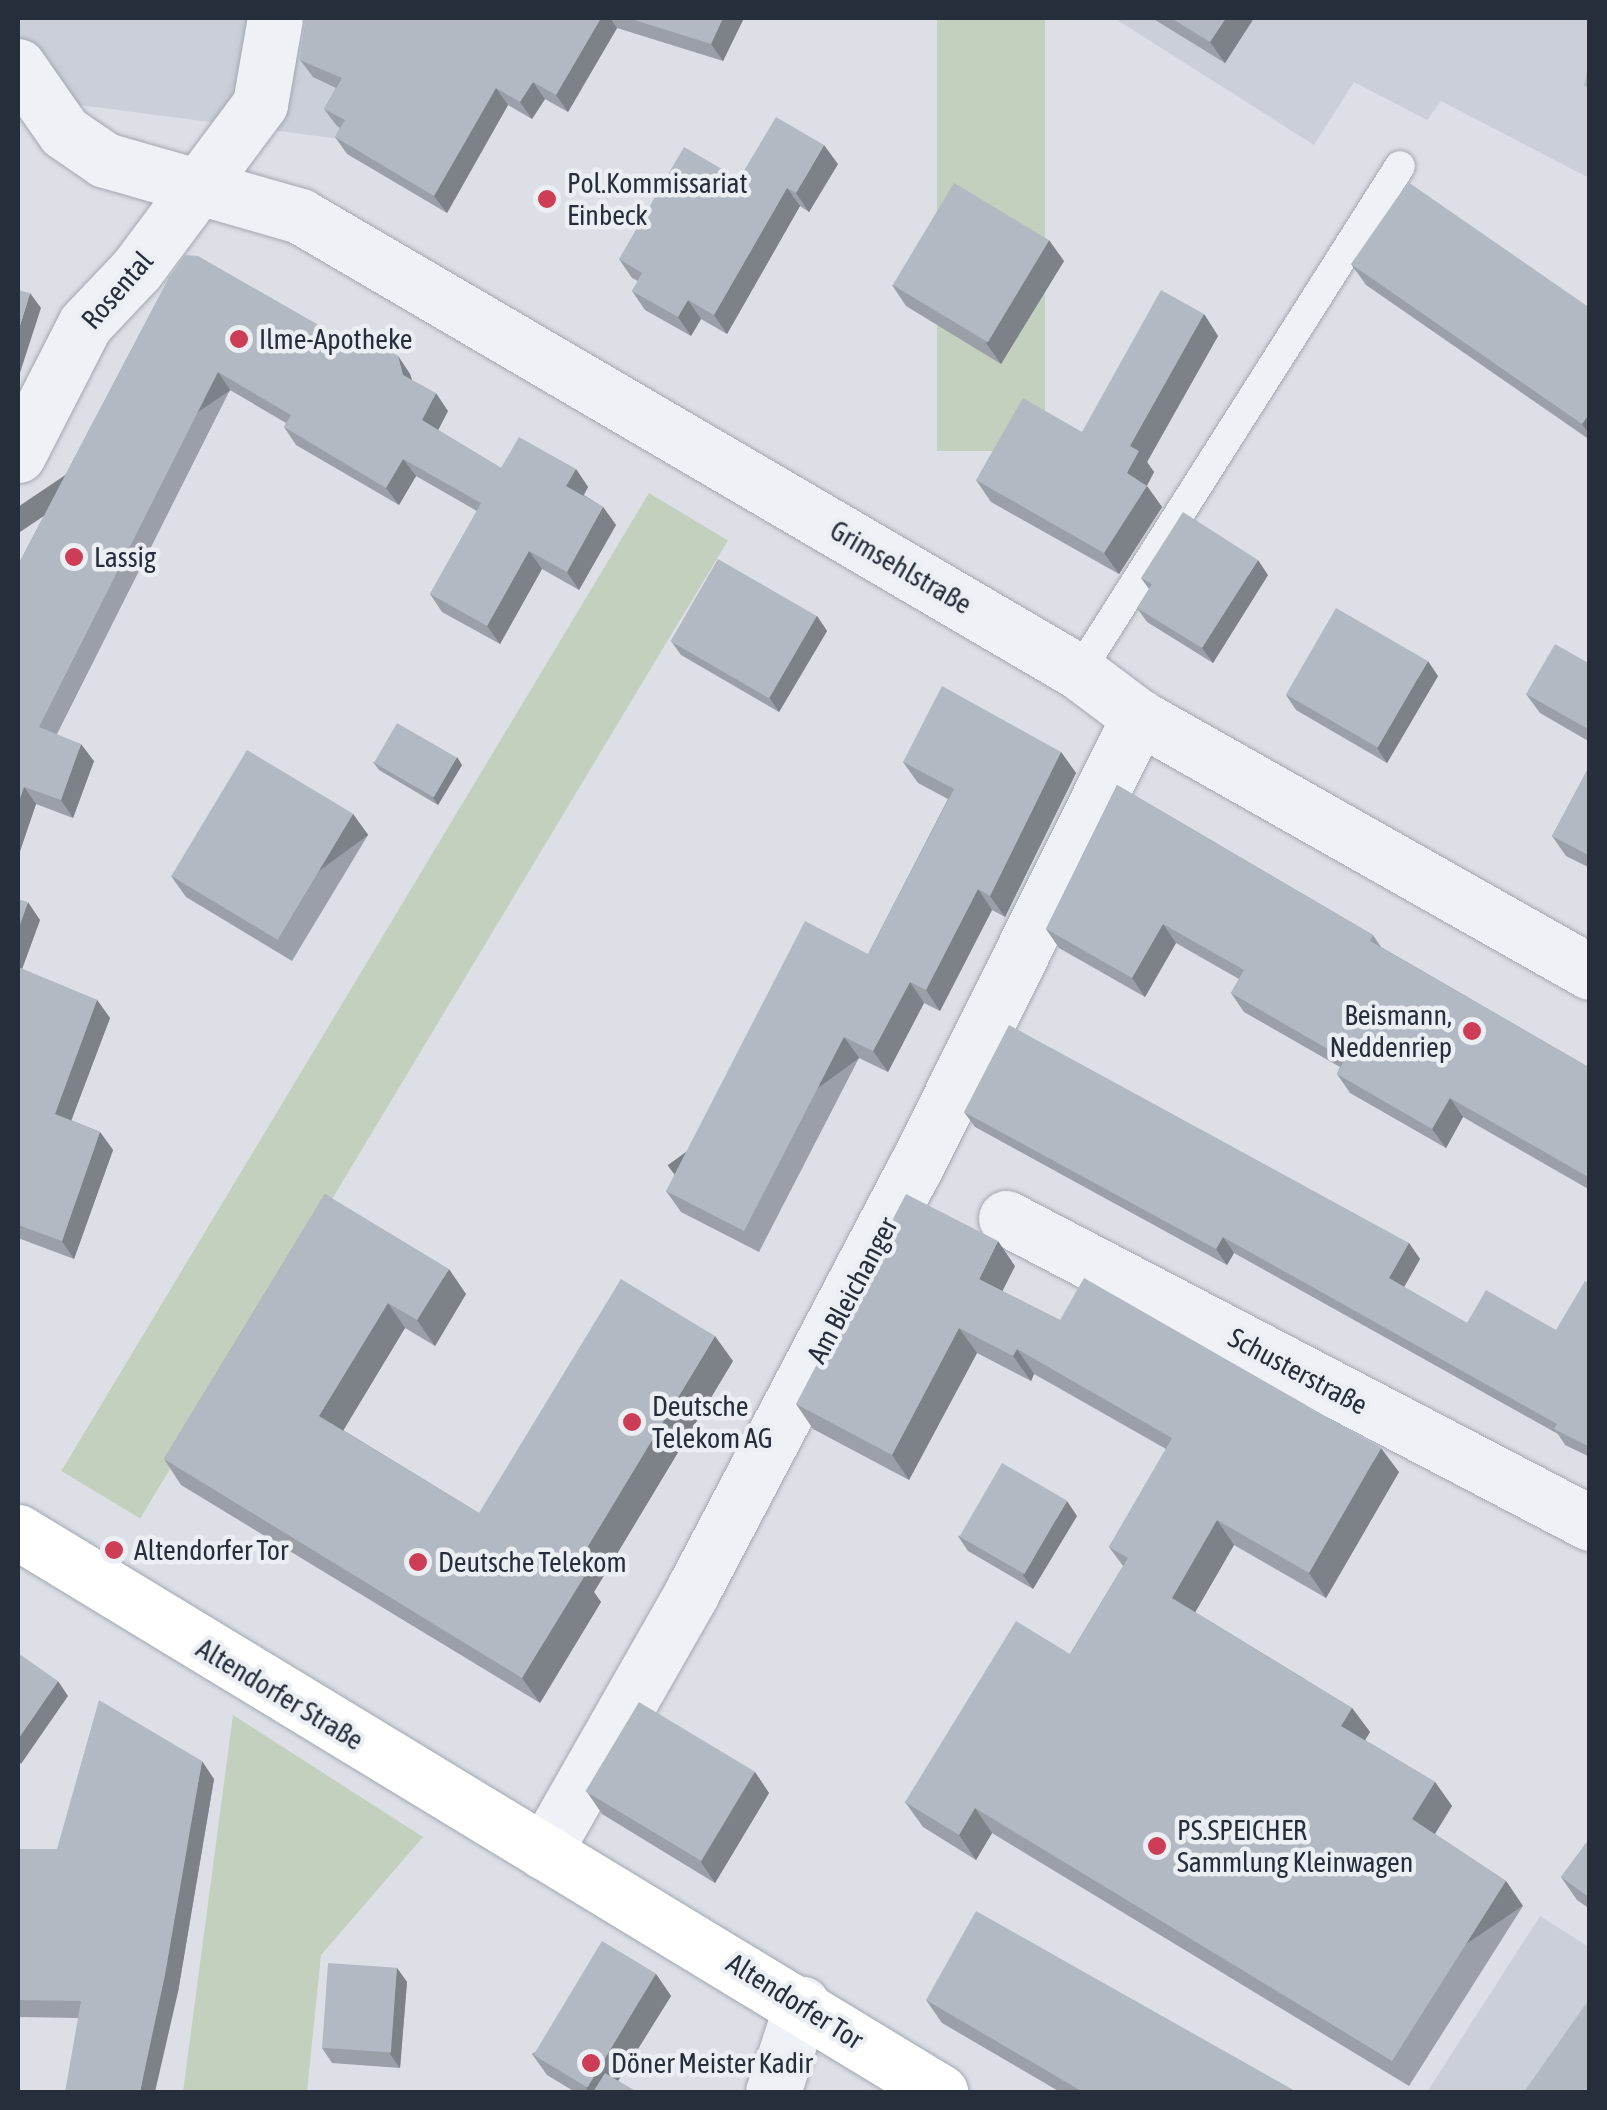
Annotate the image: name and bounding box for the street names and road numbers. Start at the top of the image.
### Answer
street label: Rosental [74,244,160,336]
street label: Grimsehlstraße [824,513,978,621]
street label: Am Bleichanger [800,1211,904,1369]
street label: Schusterstraße [1223,1320,1373,1422]
street label: Altendorfer Straße [191,1631,369,1757]
street label: Altendorfer Tor [721,1946,869,2056]

